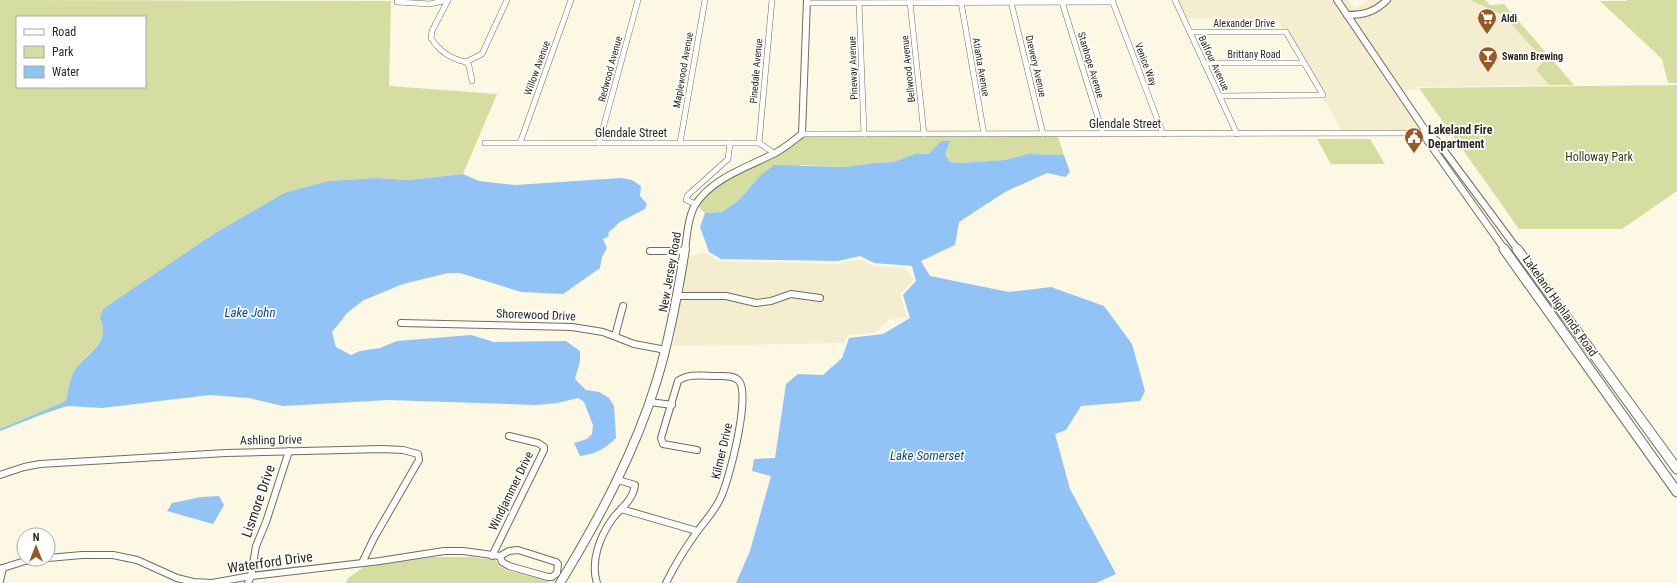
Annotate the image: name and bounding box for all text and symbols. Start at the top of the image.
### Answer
supermarket icon: Aldi [1476,7,1498,35]
place label: Aldi [1501,13,1517,24]
legend [16,16,146,88]
street label: Alexander Drive [1213,18,1275,29]
text: Road [52,25,76,39]
street label: Maplewood Avenue [671,31,695,109]
street label: Stanhope Avenue [1076,31,1106,100]
street label: Drewery Avenue [1024,34,1049,98]
street label: Balfour Avenue [1196,34,1232,93]
street label: Redwood Avenue [596,35,624,103]
street label: Bellwood Avenue [899,35,917,103]
street label: Pineway Avenue [846,36,860,100]
street label: Atlanta Avenue [970,37,992,98]
street label: Pinedale Avenue [748,38,764,104]
street label: Willow Avenue [522,39,552,97]
street label: Venice Way [1133,41,1159,87]
text: Park [52,45,74,59]
bar icon: Swann Brewing [1477,45,1499,73]
street label: Brittany Road [1228,49,1280,60]
place label: Swann Brewing [1502,51,1563,62]
text: Water [52,65,80,79]
street label: Glendale Street [1089,117,1162,131]
place label: Lakeland Fire Department [1428,123,1493,151]
street label: Glendale Street [595,126,668,140]
public building icon: Lakeland Fire Department [1403,126,1425,154]
park label: Holloway Park [1565,150,1633,164]
street label: New Jersey Road [656,231,684,313]
street label: Lakeland Highlands Road [1520,253,1600,359]
water label: Lake John [224,305,276,320]
street label: Shorewood Drive [496,307,576,323]
street label: Kilmer Drive [709,421,735,480]
street label: Ashling Drive [240,432,303,448]
water label: Lake Somerset [890,448,964,463]
street label: Windjammer Drive [486,449,536,533]
street label: Lismore Drive [238,462,278,539]
north arrow [16,527,56,567]
text: N [33,531,40,544]
street label: Waterford Drive [226,548,314,576]

